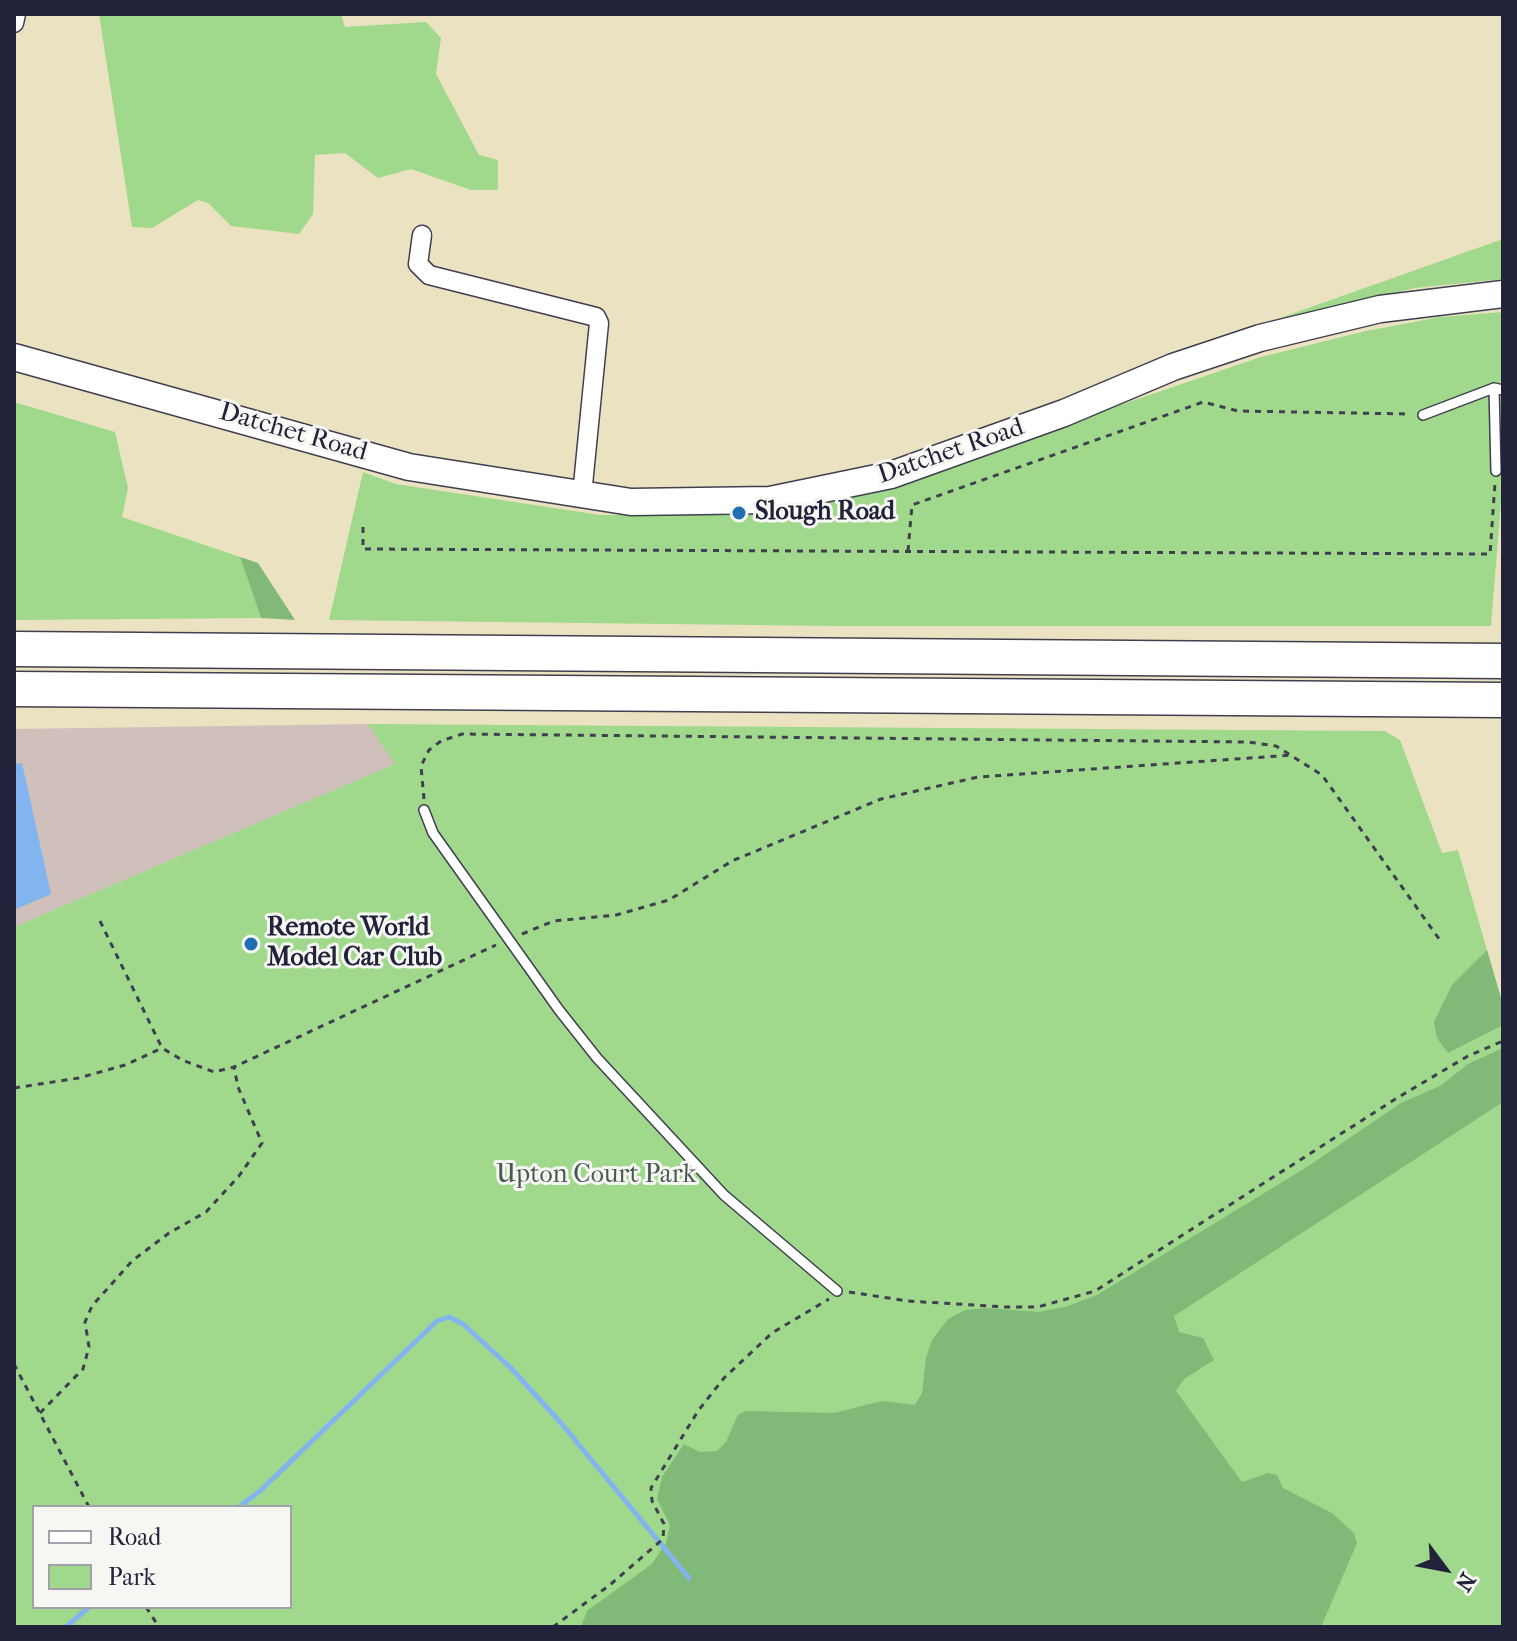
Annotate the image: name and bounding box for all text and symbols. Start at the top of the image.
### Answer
street label: Datchet Road [215,397,371,469]
street label: Datchet Road [874,412,1028,492]
place label: Slough Road [755,497,895,529]
marker: Slough Road [730,504,748,522]
place label: Remote World Model Car Club [267,913,442,974]
marker: Remote World Model Car Club [242,935,260,953]
park label: Upton Court Park [496,1160,696,1192]
legend [32,1505,292,1609]
text: Road [108,1523,161,1551]
north arrow [1405,1529,1485,1609]
text: Park [108,1563,156,1591]
text: N [1450,1568,1481,1596]

